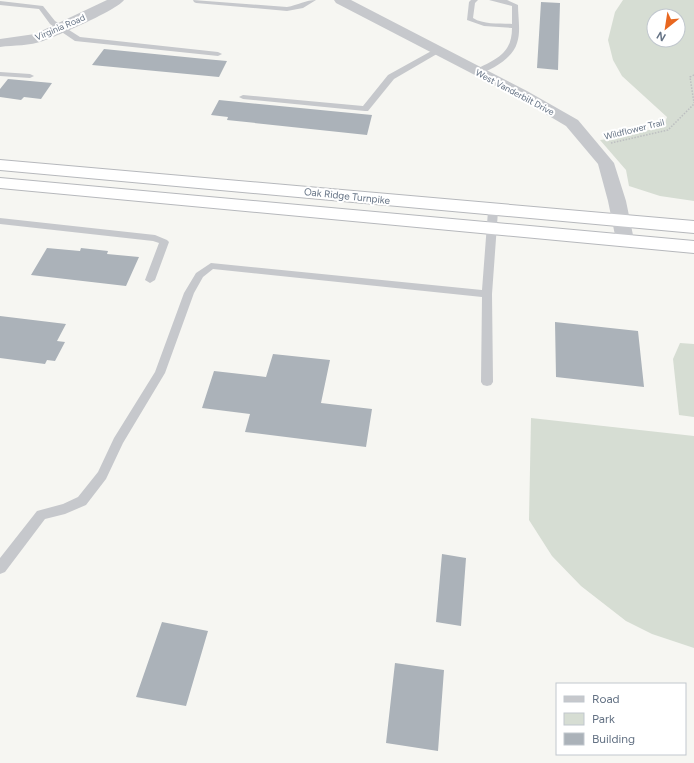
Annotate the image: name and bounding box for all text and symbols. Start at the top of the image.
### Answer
north arrow [646,8,686,48]
street label: Virginia Road [33,12,87,42]
text: N [654,28,668,44]
street label: West Vanderbilt Drive [474,67,556,117]
street label: Wildflower Trail [603,116,665,142]
street label: Oak Ridge Turnpike [303,185,391,207]
legend [556,683,686,755]
text: Road [592,692,620,706]
text: Park [592,712,615,726]
text: Building [592,732,635,746]

